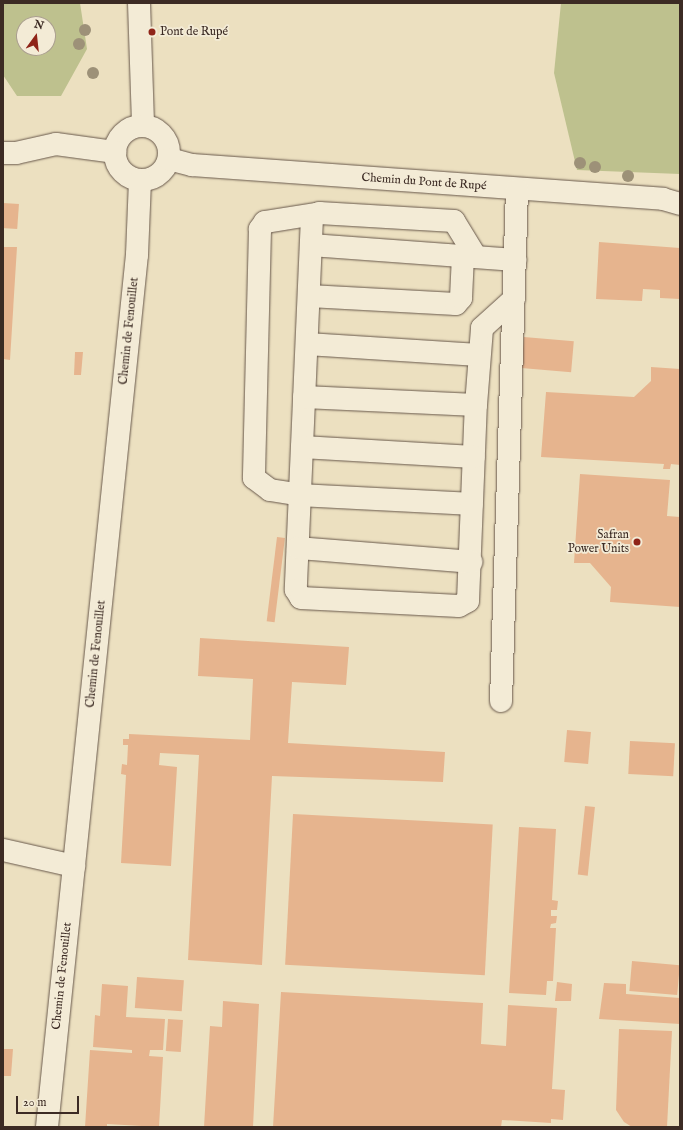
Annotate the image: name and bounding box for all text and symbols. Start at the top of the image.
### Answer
north arrow [16,16,56,56]
text: N [32,17,45,33]
place label: Pont de Rupé [160,25,228,39]
marker: Pont de Rupé [147,27,157,37]
street label: Chemin du Pont de Rupé [361,170,487,194]
street label: Chemin de Fenouillet [116,277,142,385]
place label: Safran Power Units [568,528,629,556]
marker: Safran Power Units [632,537,642,547]
street label: Chemin de Fenouillet [83,600,109,708]
street label: Chemin de Fenouillet [49,922,75,1030]
scale bar [18,1088,81,1114]
text: 20 m [23,1095,46,1110]

